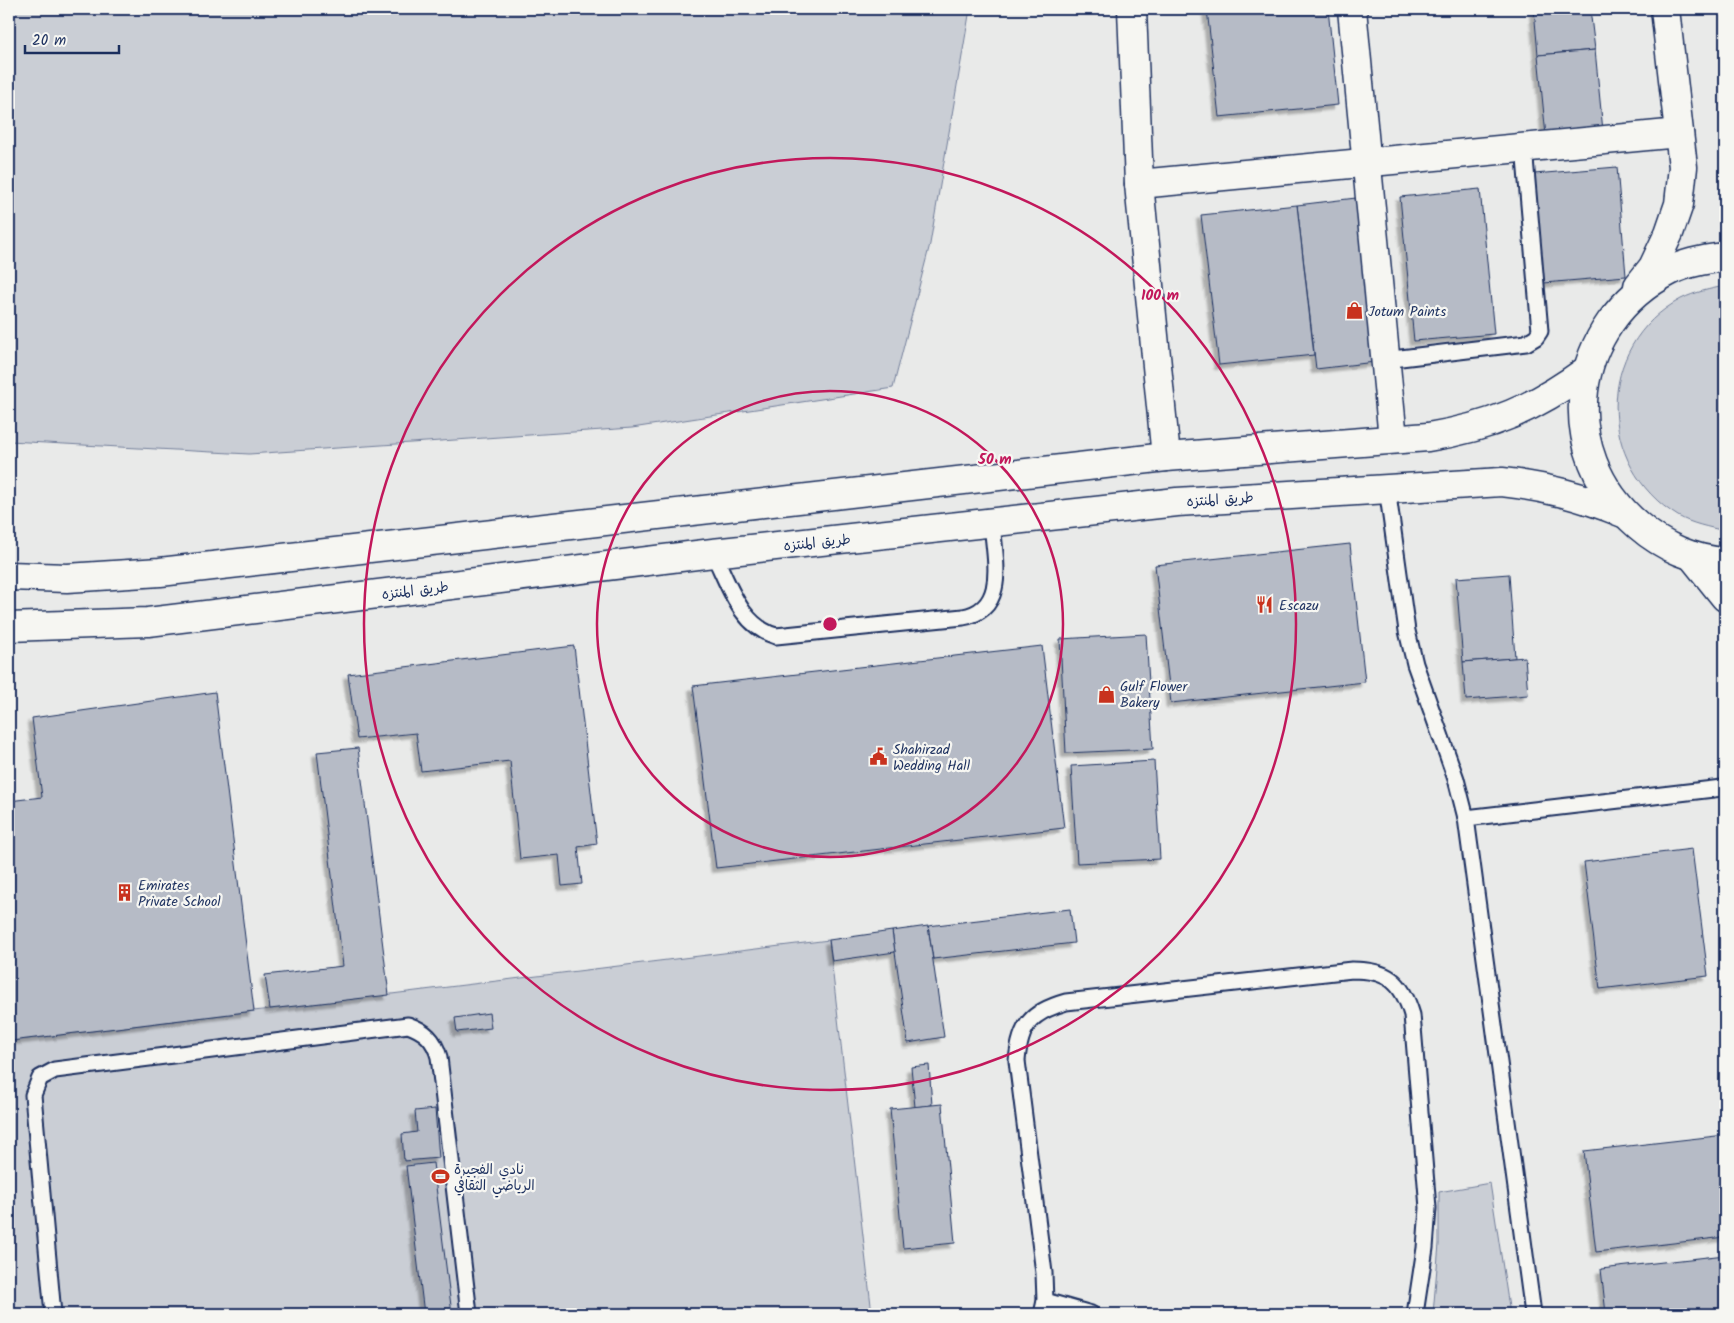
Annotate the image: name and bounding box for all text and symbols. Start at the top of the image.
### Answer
scale bar [25,22,119,54]
text: 20 m [32,29,66,53]
text: 100 m [1141,284,1179,308]
shop icon: Jotum Paints [1344,301,1364,321]
place label: Jotum Paints [1368,301,1446,323]
text: 50 m [977,448,1012,472]
street label: طريق المنتزه [1186,487,1254,513]
street label: طريق المنتزه [782,529,852,557]
street label: طريق المنتزه [380,576,450,606]
restaurant icon: Escazu [1255,595,1275,615]
place label: Escazu [1279,595,1319,617]
centre of rings [821,615,839,633]
place label: Gulf Flower Bakery [1120,676,1188,714]
shop icon: Gulf Flower Bakery [1096,684,1116,704]
place label: Shahirzad Wedding Hall [893,739,971,777]
public building icon: Shahirzad Wedding Hall [869,747,889,767]
place label: Emirates Private School [138,875,221,913]
building icon: Emirates Private School [114,883,134,903]
place label: نادي الفجيرة الرياضي الثقافي [454,1159,535,1198]
sports icon: نادي الفجيرة الرياضي الثقافي [430,1167,450,1187]

